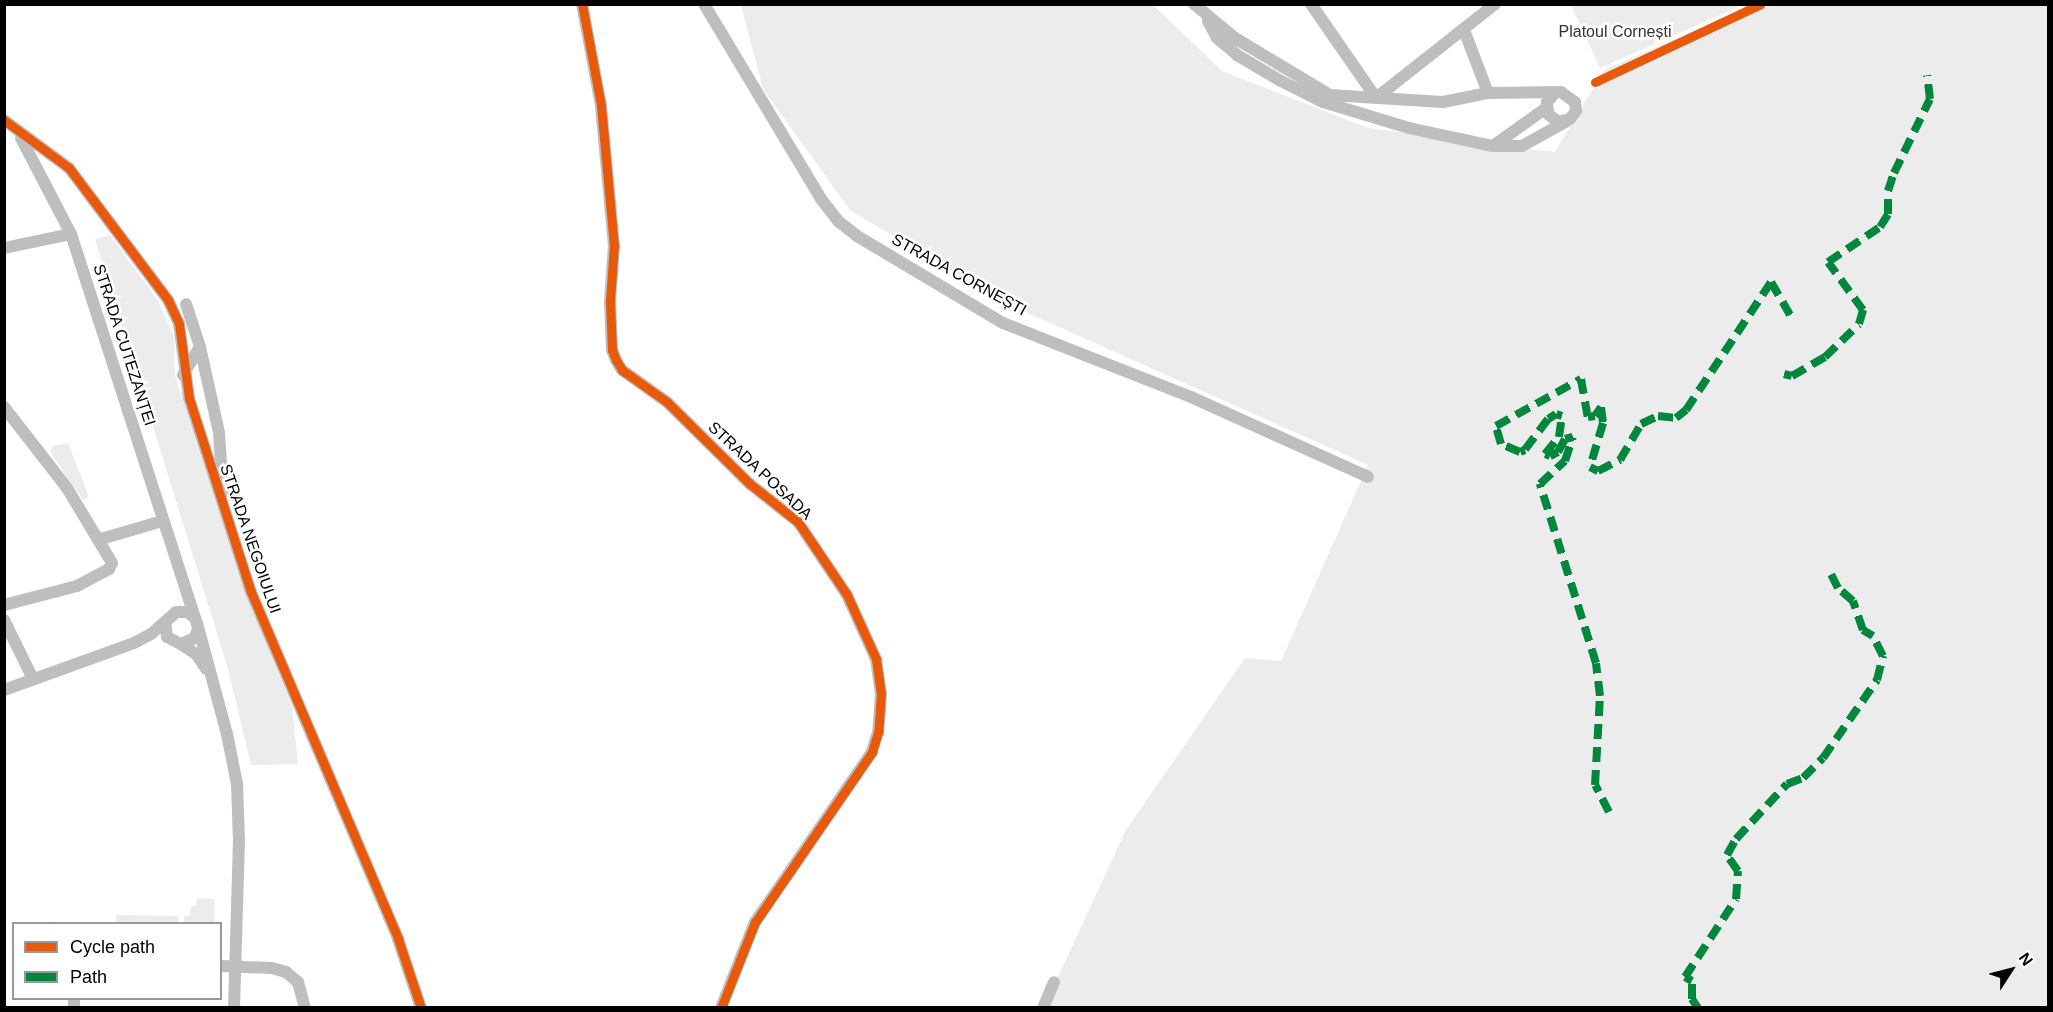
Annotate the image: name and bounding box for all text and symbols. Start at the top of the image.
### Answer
park label: Platoul Cornești [1559,22,1671,42]
street label: STRADA CORNEȘTI [888,230,1030,320]
street label: STRADA CUTEZANȚEI [89,261,159,429]
street label: STRADA POSADA [704,418,816,524]
street label: STRADA NEGOIULUI [215,461,285,617]
legend [12,922,222,1000]
text: Cycle path [70,937,155,957]
north arrow [1981,940,2041,1000]
text: N [2016,949,2036,969]
text: Path [70,967,107,987]

